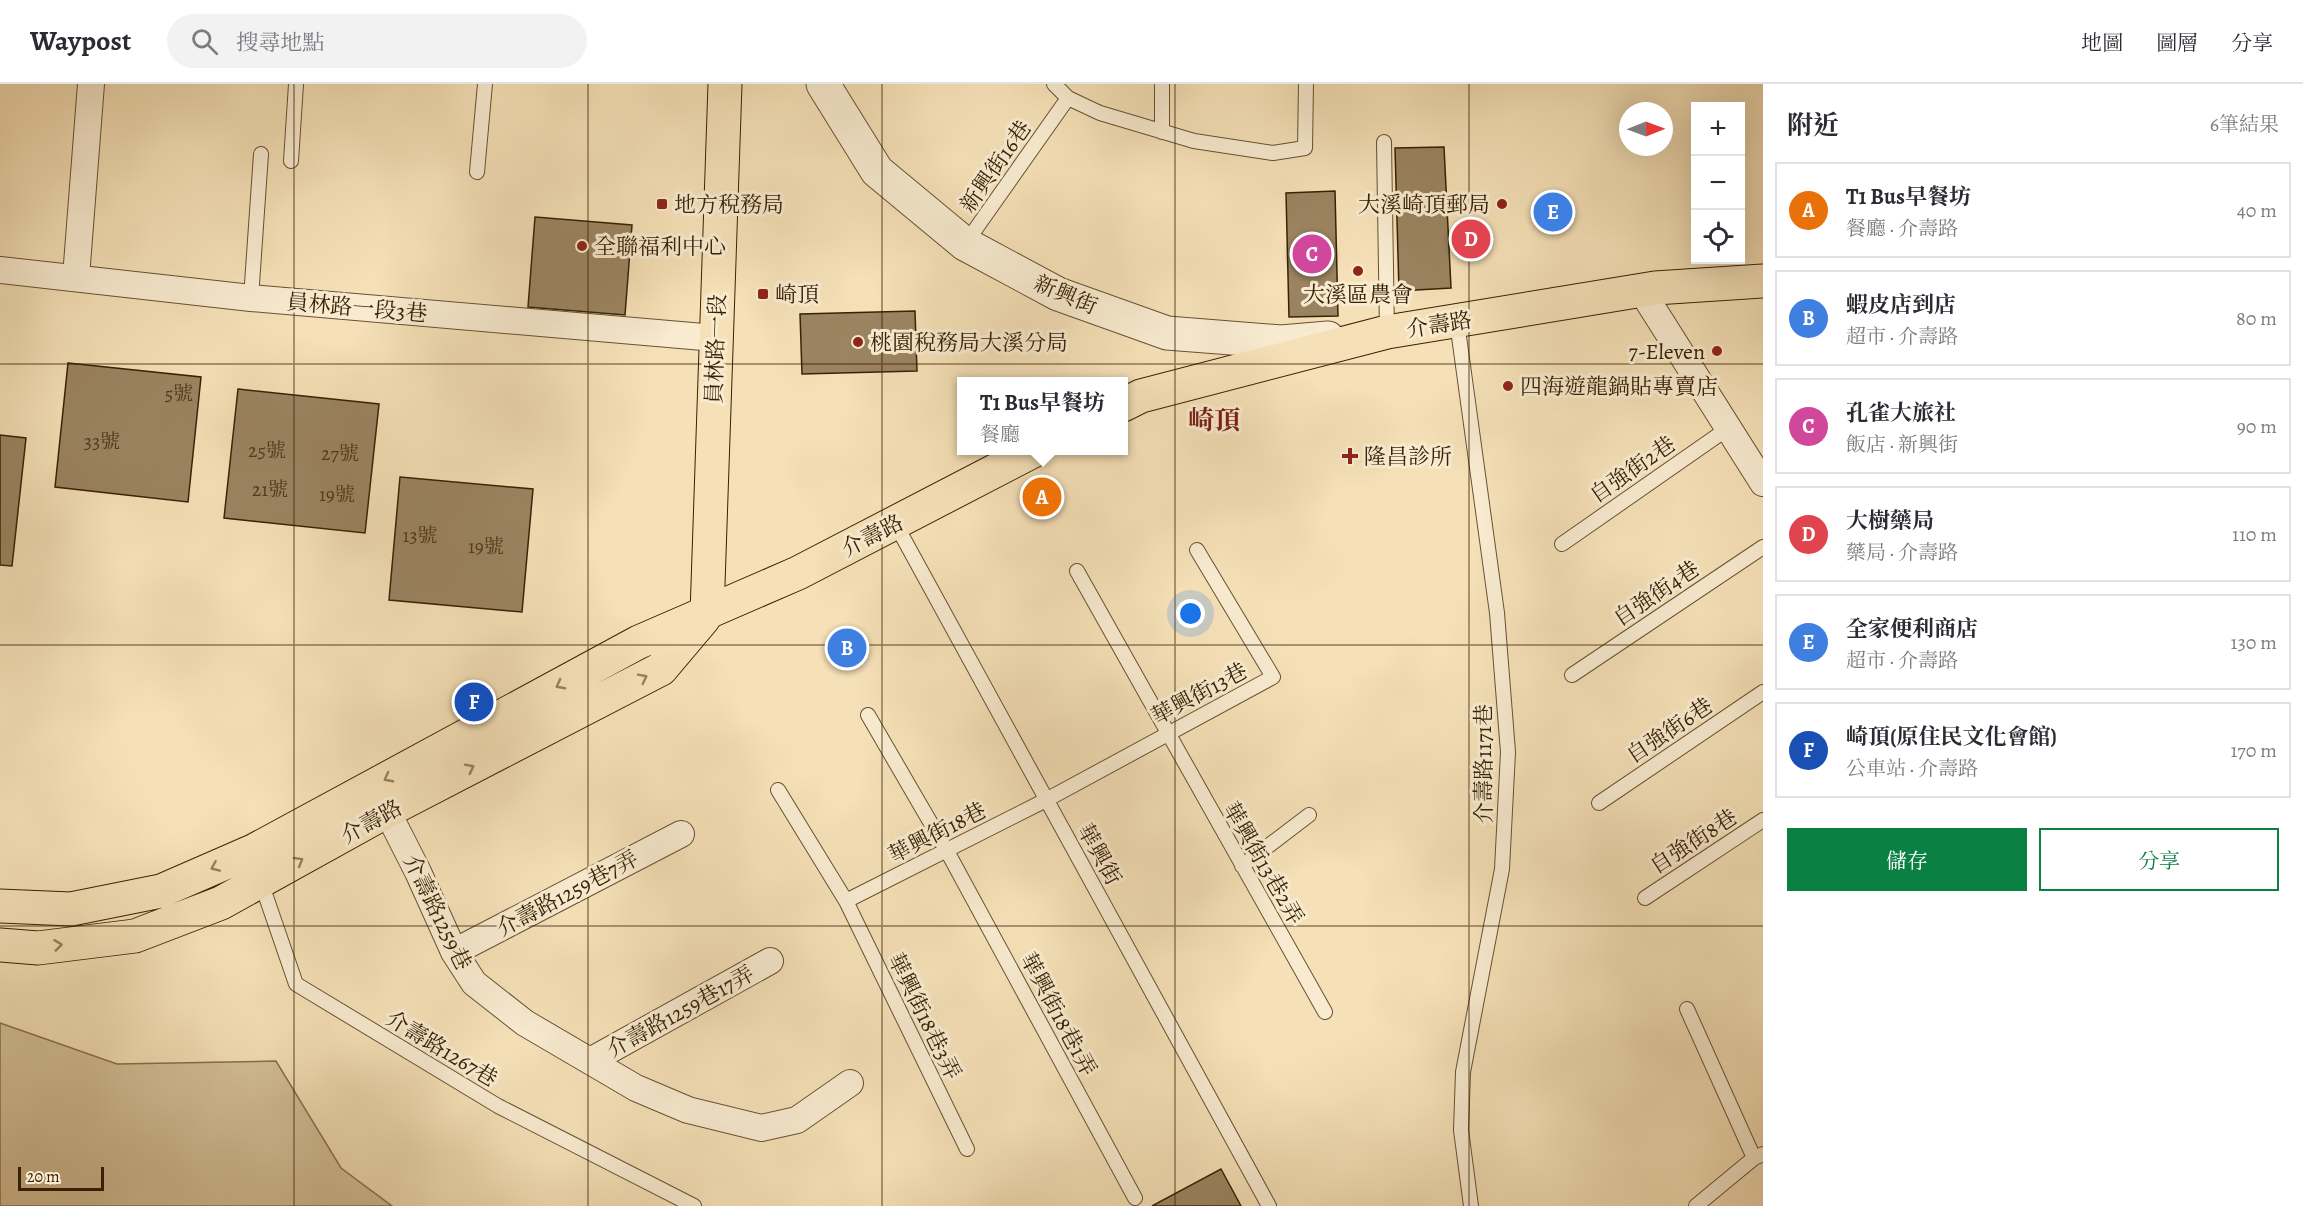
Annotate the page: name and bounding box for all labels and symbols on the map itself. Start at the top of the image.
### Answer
north arrow [1619,102,1673,156]
street label: 新興街16巷 [953,115,1038,218]
place label: 地方稅務局 [674,190,784,220]
place label: 大溪崎頂郵局 [1358,190,1490,220]
pin: E [1534,190,1572,234]
marker: 地方稅務局 [655,197,669,211]
marker: 大溪崎頂郵局 [1495,197,1509,211]
pin: D [1452,216,1490,262]
place label: 全聯福利中心 [594,232,726,262]
pin: C [1292,232,1332,276]
marker: 全聯福利中心 [575,239,589,253]
marker: 大溪區農會 [1351,264,1365,278]
street label: 新興街 [1029,268,1102,322]
place label: 崎頂 [775,280,819,310]
place label: 大溪區農會 [1303,280,1413,310]
street label: 員林路一段3巷 [285,287,429,329]
marker: 崎頂 [756,287,770,301]
street label: 員林路一段 [699,294,733,405]
street label: 介壽路 [1404,305,1474,345]
place label: 桃園稅務局大溪分局 [870,328,1068,358]
marker: 桃園稅務局大溪分局 [851,335,865,349]
place label: 7-Eleven [1628,337,1705,367]
marker: 7-Eleven [1710,344,1724,358]
place label: 四海遊龍鍋貼專賣店 [1520,372,1718,402]
marker: 四海遊龍鍋貼專賣店 [1501,379,1515,393]
house number: 5號 [165,380,193,407]
district label: 崎頂 [1188,403,1240,438]
house number: 33號 [84,428,120,455]
street label: 自強街2巷 [1584,429,1682,510]
house number: 25號 [248,437,286,464]
house number: 27號 [321,440,359,467]
place label: 隆昌診所 [1364,442,1452,472]
marker: 隆昌診所 [1341,447,1359,465]
pin: A [1022,474,1062,520]
house number: 21號 [252,476,288,503]
house number: 19號 [319,481,355,508]
street label: 介壽路 [836,508,909,564]
house number: 13號 [402,522,438,549]
house number: 19號 [468,533,504,560]
street label: 自強街4巷 [1608,554,1706,634]
your location [1176,599,1205,628]
pin: B [828,626,866,670]
street label: 華興街13巷 [1146,656,1253,732]
one-way arrow [637,674,648,685]
one-way arrow [556,678,566,689]
pin: F [454,680,494,724]
street label: 自強街6巷 [1620,691,1719,771]
street label: 介壽路1171巷 [1469,704,1499,824]
one-way arrow [464,764,475,775]
one-way arrow [384,771,395,782]
street label: 介壽路 [335,793,408,851]
street label: 華興街18巷 [883,795,992,870]
street label: 華興街13巷2弄 [1216,797,1310,930]
street label: 自強街8巷 [1644,802,1743,881]
street label: 華興街 [1070,818,1128,891]
street label: 介壽路1259巷7弄 [491,844,644,944]
street label: 介壽路1259巷 [396,849,478,975]
one-way arrow [293,857,303,868]
one-way arrow [211,860,222,872]
one-way arrow [54,940,63,952]
street label: 華興街18巷3弄 [881,948,968,1085]
street label: 華興街18巷1弄 [1013,948,1103,1081]
street label: 介壽路1259巷17弄 [601,959,760,1065]
street label: 介壽路1267巷 [380,1004,503,1094]
scale bar [18,1164,104,1192]

